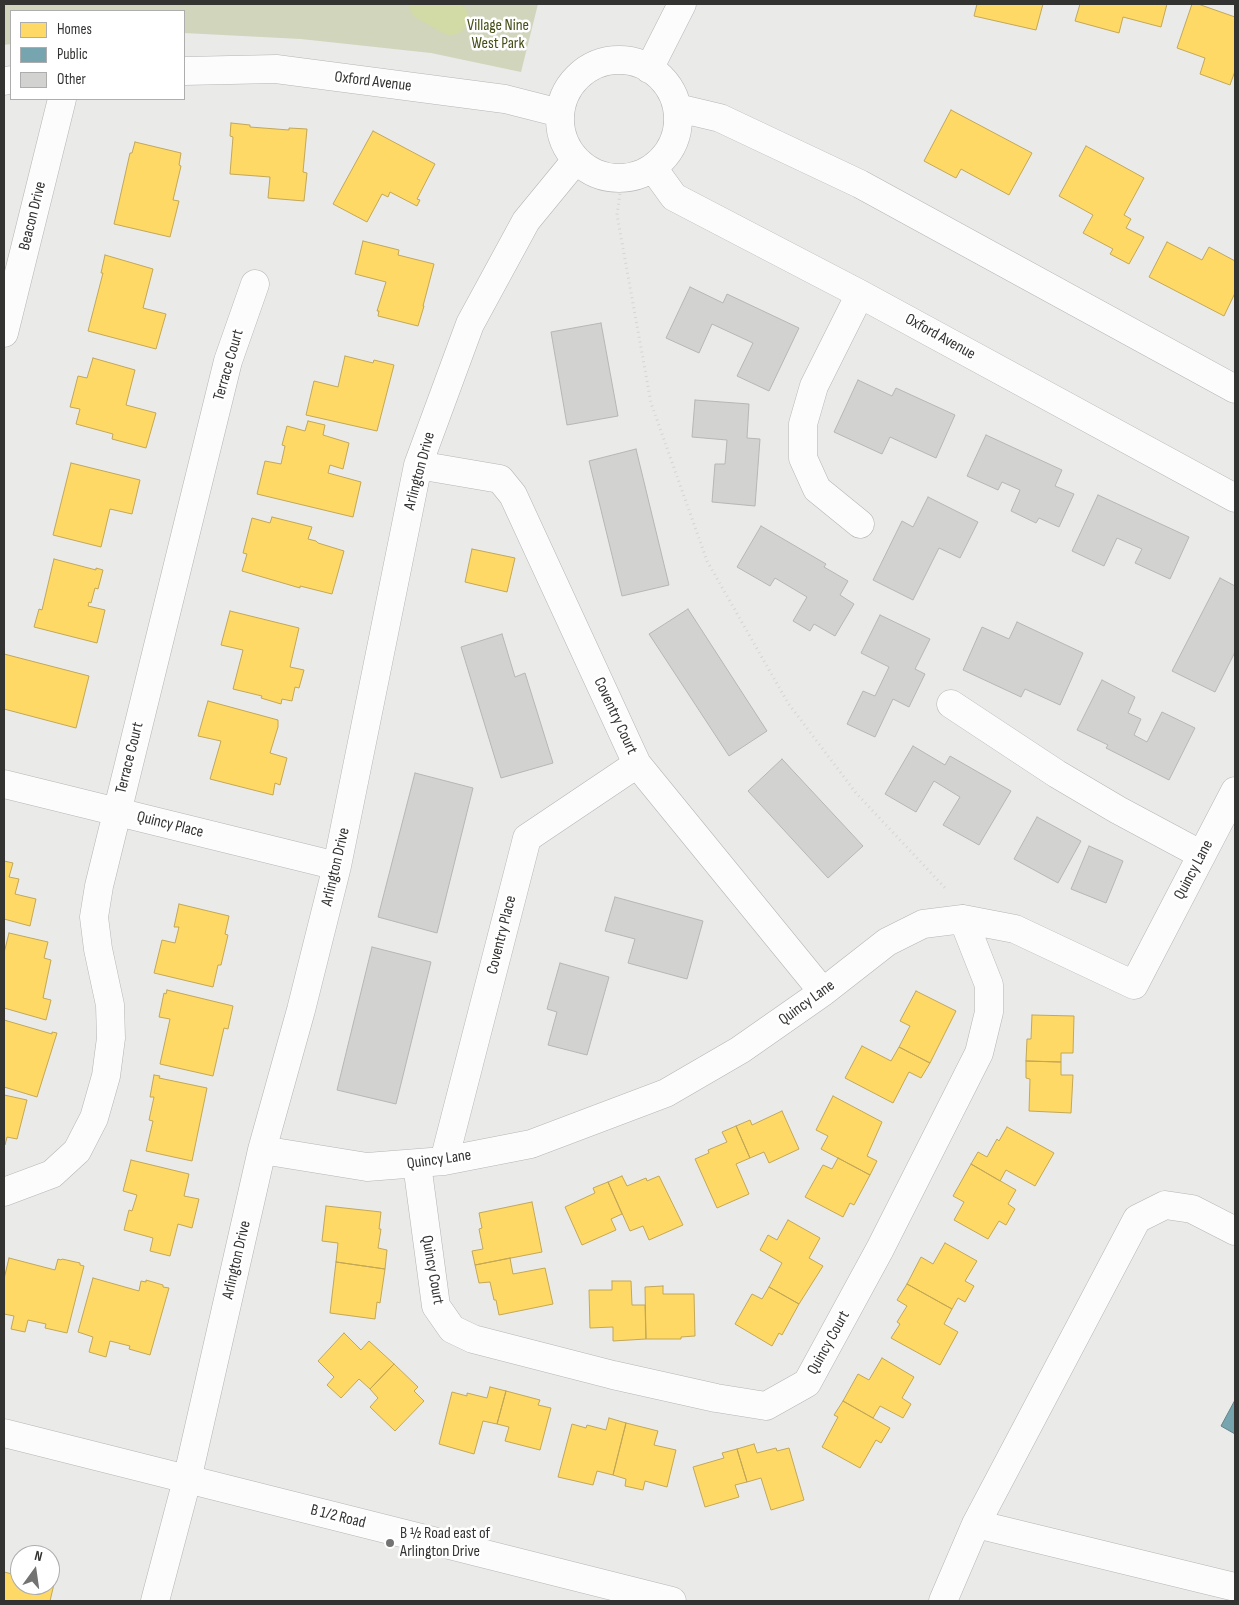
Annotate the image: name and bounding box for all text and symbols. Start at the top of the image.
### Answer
legend [10,10,185,100]
park label: Village Nine West Park [467,16,529,54]
text: Homes [57,20,92,39]
text: Public [57,45,88,64]
street label: Oxford Avenue [333,68,413,96]
text: Other [57,70,86,89]
street label: Beacon Drive [15,180,51,252]
street label: Oxford Avenue [901,310,979,364]
street label: Terrace Court [210,327,248,403]
street label: Arlington Drive [400,430,440,512]
street label: Coventry Court [589,675,641,757]
street label: Terrace Court [112,720,148,796]
street label: Quincy Place [135,807,205,843]
street label: Arlington Drive [318,826,354,908]
street label: Quincy Lane [1170,837,1218,903]
street label: Coventry Place [483,894,521,976]
street label: Quincy Lane [775,976,839,1030]
street label: Quincy Lane [406,1146,472,1174]
street label: Arlington Drive [219,1219,255,1301]
street label: Quincy Court [416,1234,448,1306]
street label: Quincy Court [804,1308,854,1378]
street label: B 1/2 Road [309,1501,367,1533]
place label: B ½ Road east of Arlington Drive [400,1524,490,1562]
marker: B ½ Road east of Arlington Drive [384,1537,396,1549]
north arrow [10,1545,60,1595]
text: N [33,1547,44,1565]

